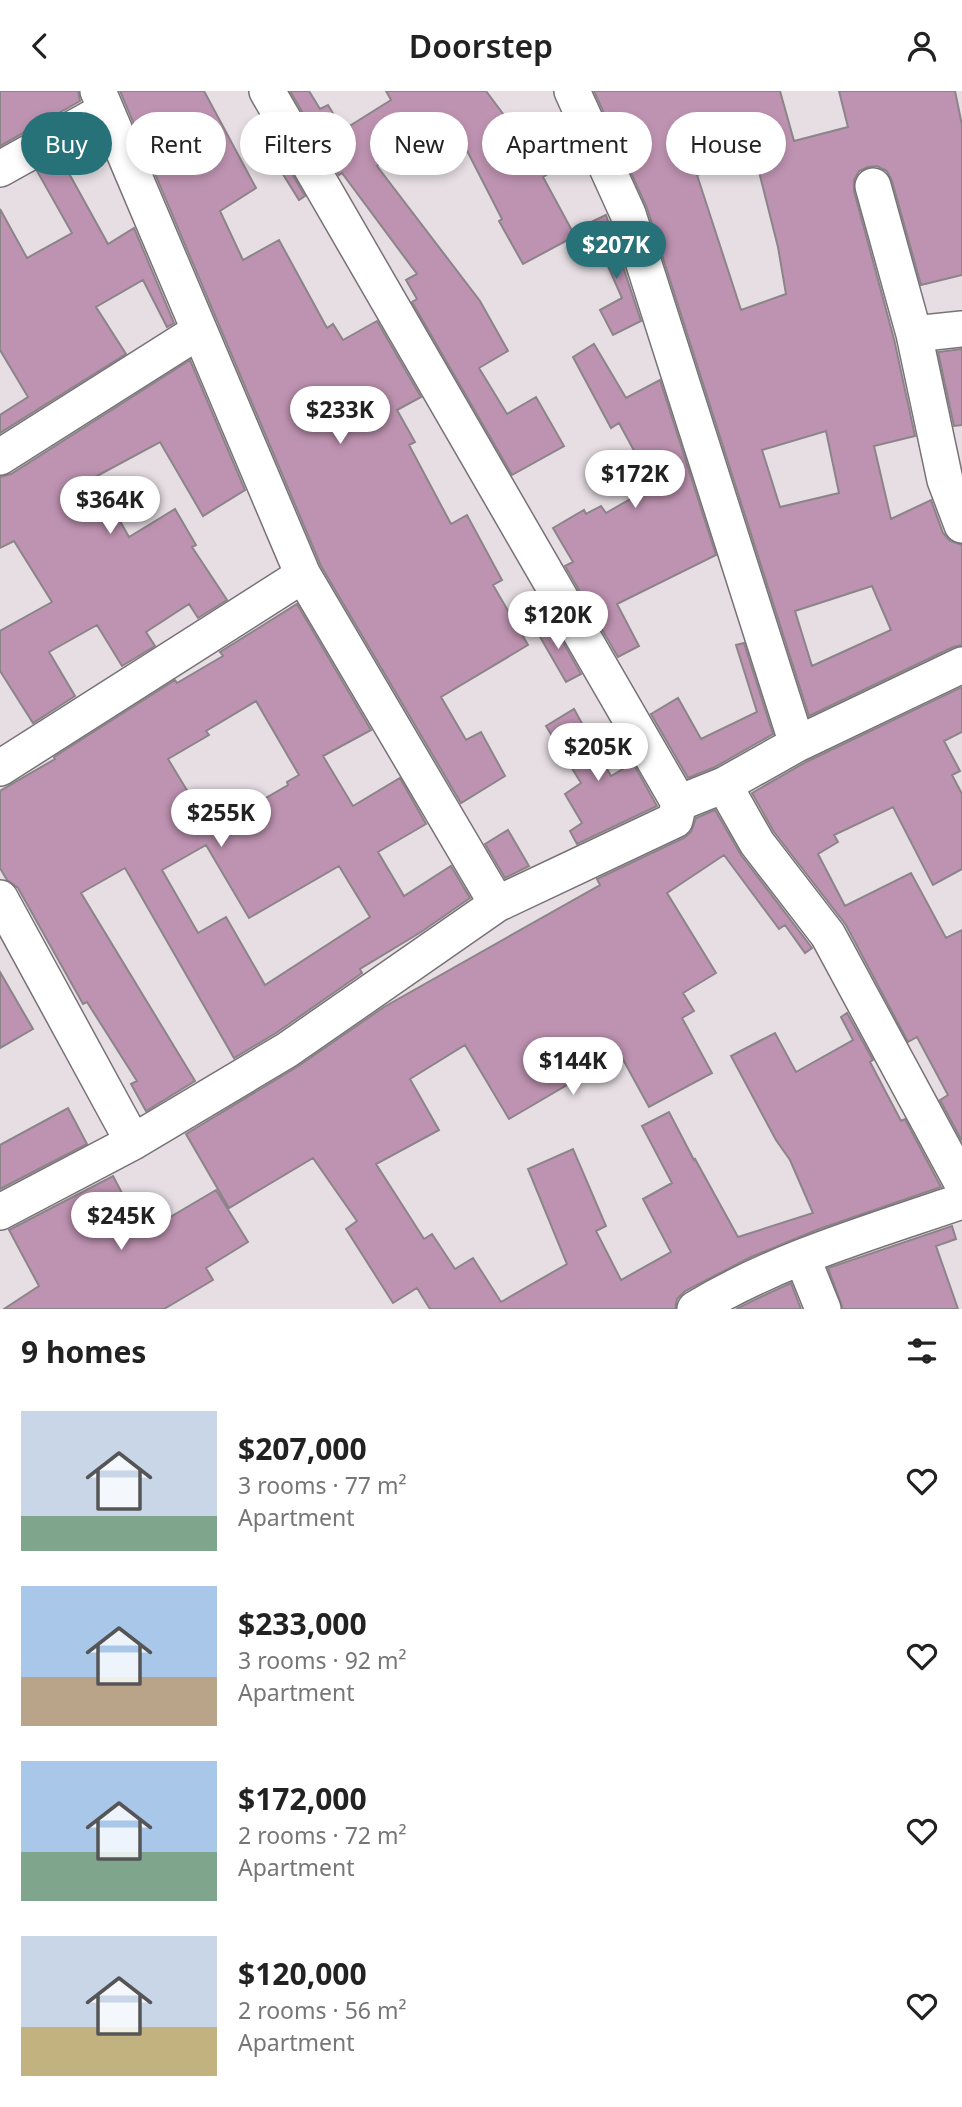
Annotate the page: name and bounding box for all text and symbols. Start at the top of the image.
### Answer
text: Doorstep [409,24,553,67]
icon: back [21,27,59,65]
icon: person [903,27,941,65]
chip: Buy [21,112,112,175]
chip: Rent [126,112,226,175]
chip: Filters [240,112,356,175]
chip: New [370,112,468,175]
chip: Apartment [482,112,652,175]
chip: House [666,112,786,175]
pin: $207K [567,221,665,281]
text: $207K [582,228,650,260]
pin: $233K [291,387,389,446]
text: $233K [306,393,374,425]
pin: $172K [586,451,684,510]
text: $172K [601,457,669,489]
pin: $364K [61,477,159,536]
text: $364K [76,483,144,515]
pin: $120K [509,591,607,651]
text: $120K [524,598,592,630]
pin: $205K [549,723,647,783]
text: $205K [564,730,632,762]
pin: $255K [172,789,270,849]
text: $255K [187,796,255,828]
pin: $144K [524,1037,622,1097]
text: $144K [539,1044,607,1076]
pin: $245K [72,1193,170,1252]
text: $245K [87,1199,155,1231]
text: 9 homes [21,1331,146,1372]
icon: filters [903,1332,941,1370]
text: $207,000 [238,1428,367,1469]
icon: home [77,1439,161,1523]
icon: heart [903,1462,941,1500]
text: 3 rooms · 77 m² [238,1469,407,1501]
text: Apartment [238,1501,355,1533]
text: $233,000 [238,1603,367,1644]
icon: home [77,1614,161,1698]
icon: heart [903,1637,941,1675]
text: 3 rooms · 92 m² [238,1644,407,1676]
text: Apartment [238,1676,355,1708]
text: $172,000 [238,1778,367,1819]
icon: home [77,1789,161,1873]
icon: heart [903,1812,941,1850]
text: 2 rooms · 72 m² [238,1819,407,1851]
text: Apartment [238,1851,355,1883]
text: $120,000 [238,1953,367,1994]
icon: home [77,1964,161,2048]
icon: heart [903,1987,941,2025]
text: 2 rooms · 56 m² [238,1994,407,2026]
text: Apartment [238,2026,355,2058]

